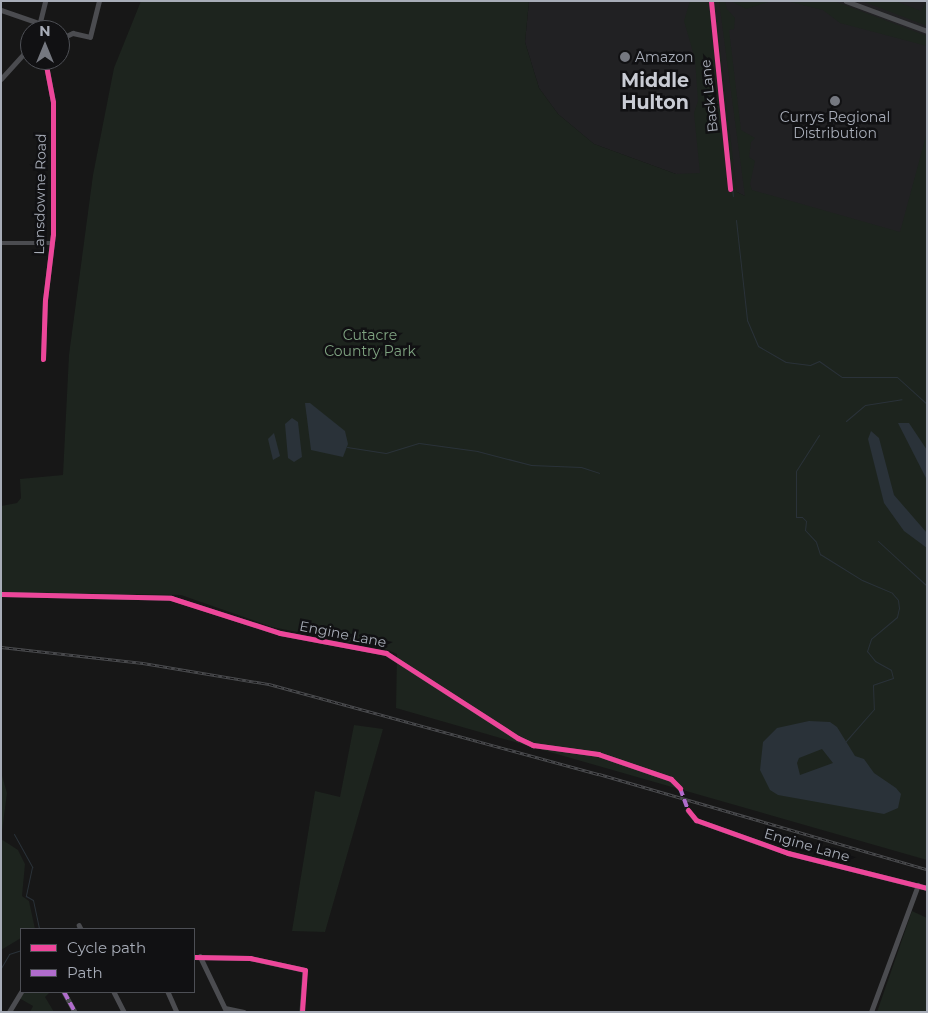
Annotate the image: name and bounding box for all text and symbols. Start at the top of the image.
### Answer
north arrow [20,20,70,70]
text: N [39,22,51,40]
place label: Amazon [635,49,693,65]
marker: Amazon [619,51,631,63]
street label: Back Lane [697,59,721,133]
district label: Middle Hulton [621,70,689,114]
marker: Currys Regional Distribution [829,95,841,107]
place label: Currys Regional Distribution [780,109,890,142]
street label: Lansdowne Road [31,133,49,255]
park label: Cutacre Country Park [324,327,416,360]
street label: Engine Lane [298,617,388,651]
street label: Engine Lane [762,825,852,865]
legend [20,928,195,993]
text: Cycle path [67,938,146,957]
text: Path [67,963,103,982]

